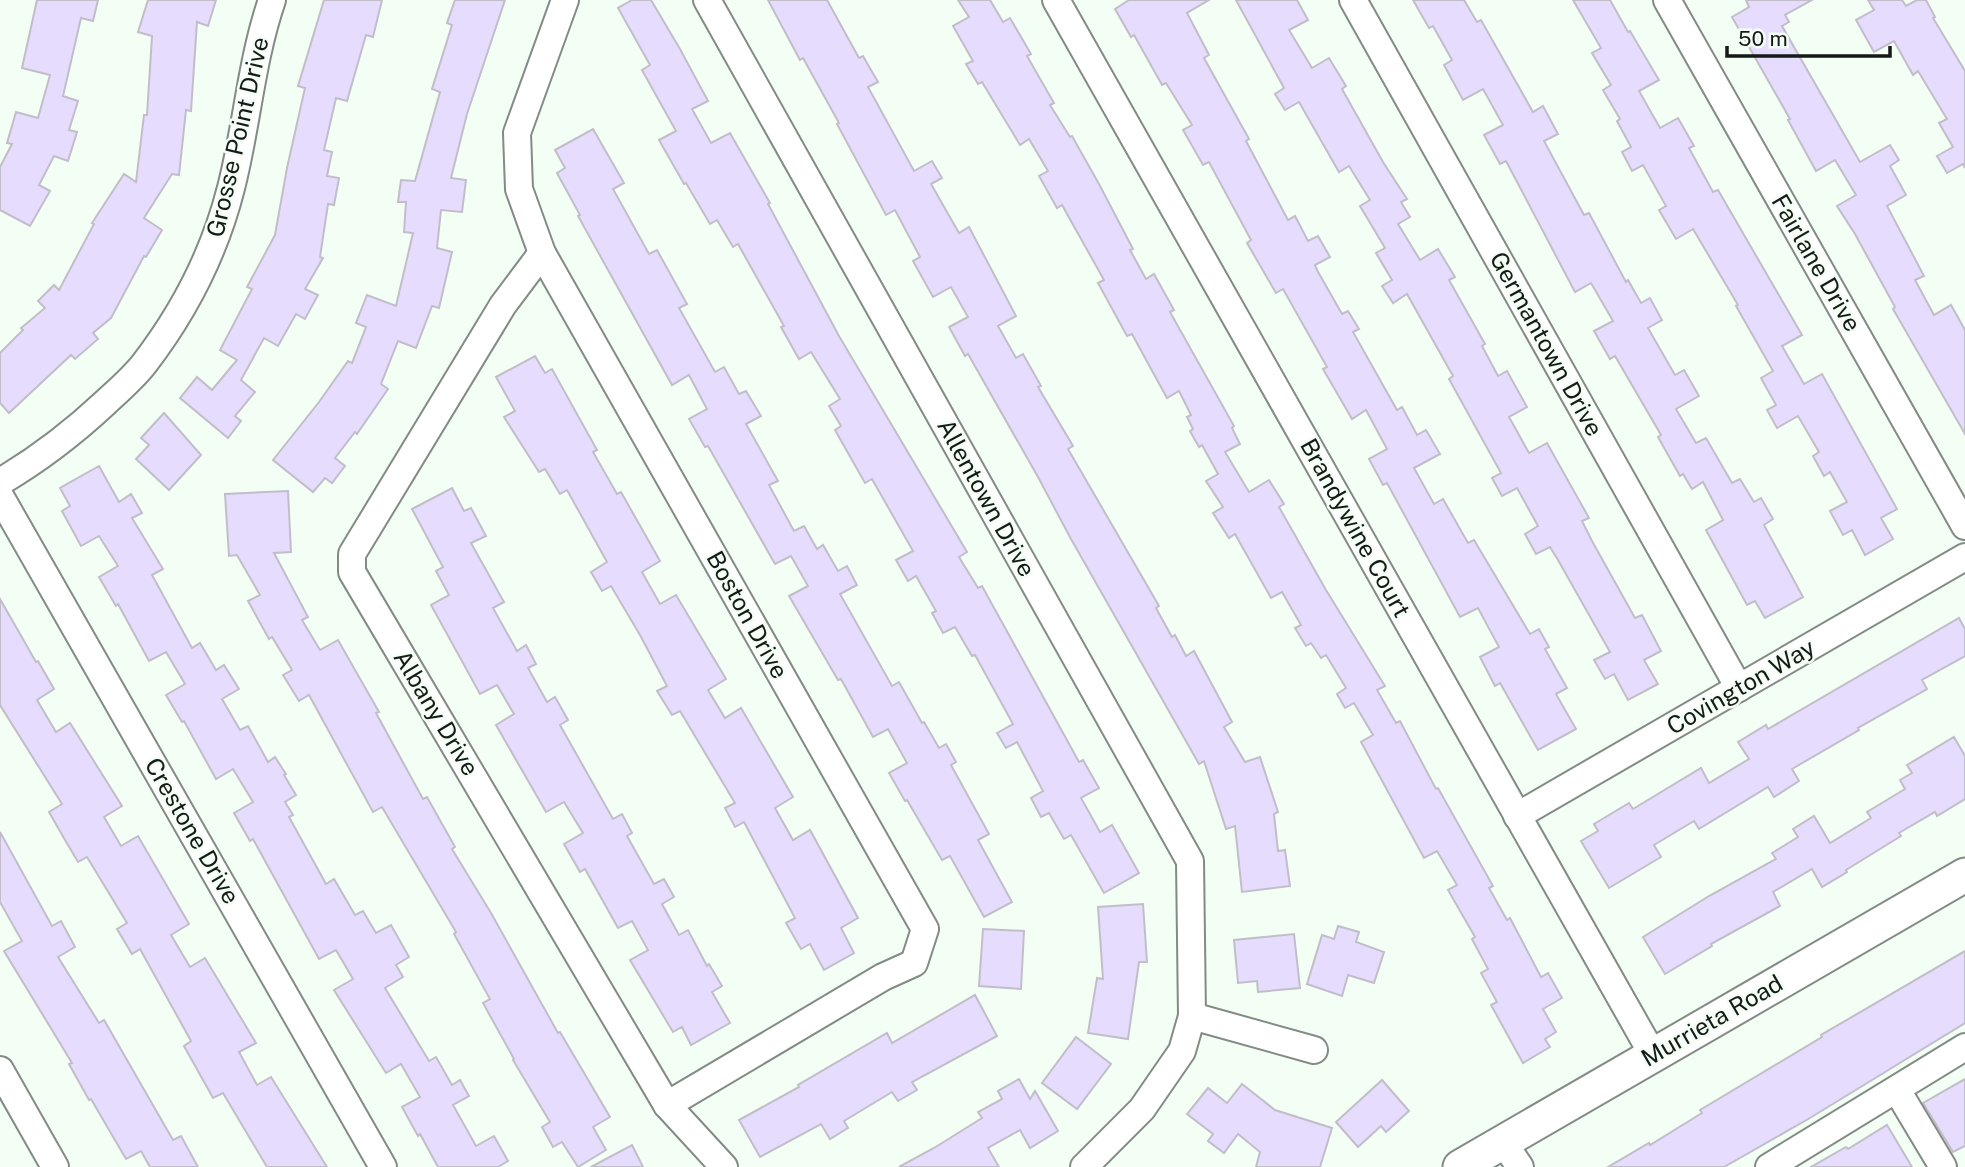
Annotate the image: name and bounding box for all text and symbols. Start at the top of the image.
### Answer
scale bar [1727,14,1890,58]
text: 50 m [1738,26,1788,51]
street label: Grosse Point Drive [200,34,274,240]
street label: Fairlane Drive [1766,189,1867,336]
street label: Germantown Drive [1485,247,1609,440]
street label: Allentown Drive [932,414,1042,581]
street label: Brandywine Court [1295,433,1417,622]
street label: Boston Drive [701,546,794,683]
street label: Covington Way [1662,632,1820,740]
street label: Albany Drive [389,645,485,780]
street label: Crestone Drive [140,752,246,909]
street label: Murrieta Road [1636,968,1787,1072]

